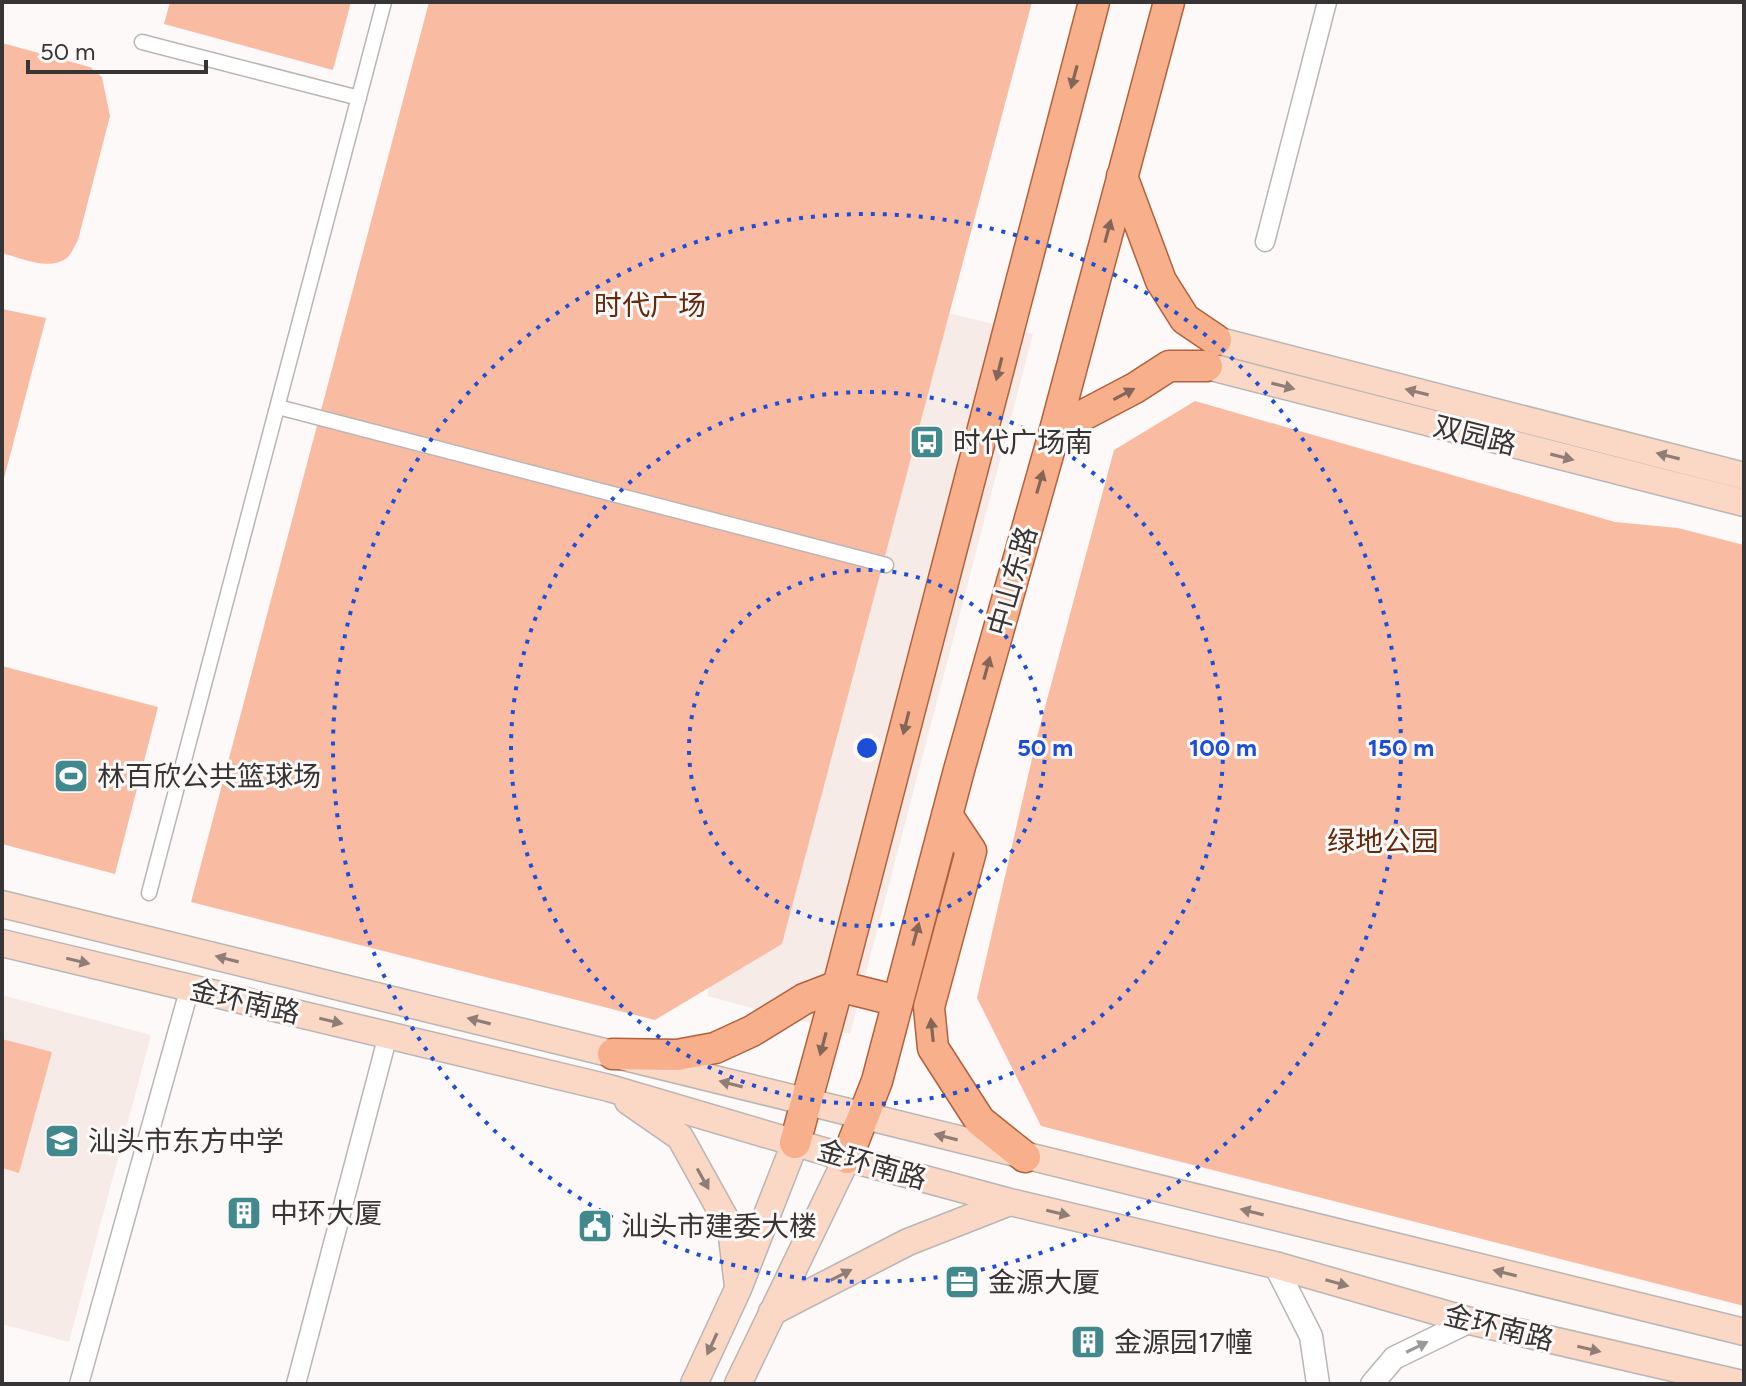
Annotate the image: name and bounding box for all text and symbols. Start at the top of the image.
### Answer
scale bar [28,24,206,74]
text: 50 m [40,37,96,66]
one-way arrow [1068,65,1080,90]
one-way arrow [1102,218,1114,243]
park label: 时代广场 [594,288,706,322]
one-way arrow [992,357,1004,382]
one-way arrow [1270,380,1295,392]
one-way arrow [1404,385,1429,397]
one-way arrow [1113,387,1136,401]
street label: 双园路 [1430,408,1520,462]
bus stop icon: 时代广场南 [908,423,946,461]
place label: 时代广场南 [953,425,1093,459]
one-way arrow [1656,450,1681,462]
one-way arrow [1549,451,1574,463]
one-way arrow [1035,469,1047,494]
street label: 中山东路 [980,522,1044,640]
one-way arrow [982,656,994,681]
one-way arrow [900,711,912,736]
text: 50 m [1017,733,1073,762]
text: 100 m [1189,733,1257,762]
text: 150 m [1368,733,1434,762]
centre of rings [853,734,881,762]
sports icon: 林百欣公共篮球场 [52,757,90,795]
place label: 林百欣公共篮球场 [97,759,321,793]
park label: 绿地公园 [1327,824,1439,858]
one-way arrow [910,922,922,947]
one-way arrow [214,953,239,965]
one-way arrow [65,955,90,968]
street label: 金环南路 [187,972,303,1030]
one-way arrow [466,1015,491,1027]
one-way arrow [318,1016,343,1028]
one-way arrow [925,1017,938,1042]
one-way arrow [816,1031,828,1056]
one-way arrow [719,1077,744,1089]
school or university icon: 汕头市东方中学 [43,1122,81,1160]
place label: 汕头市东方中学 [88,1124,284,1158]
one-way arrow [933,1130,958,1142]
street label: 金环南路 [813,1132,931,1196]
one-way arrow [696,1168,710,1190]
building icon: 中环大厦 [225,1194,263,1232]
place label: 中环大厦 [270,1196,382,1230]
one-way arrow [1240,1205,1265,1218]
public building icon: 汕头市建委大楼 [576,1207,614,1245]
one-way arrow [1046,1207,1071,1220]
place label: 汕头市建委大楼 [621,1209,817,1243]
office icon: 金源大厦 [943,1263,981,1301]
place label: 金源大厦 [988,1265,1100,1299]
one-way arrow [1492,1267,1517,1279]
one-way arrow [830,1269,852,1283]
one-way arrow [1326,1277,1350,1290]
street label: 金环南路 [1441,1297,1557,1357]
building icon: 金源园17幢 [1069,1323,1107,1361]
place label: 金源园17幢 [1114,1325,1253,1359]
one-way arrow [705,1333,719,1356]
one-way arrow [1405,1340,1428,1354]
one-way arrow [1576,1343,1601,1355]

